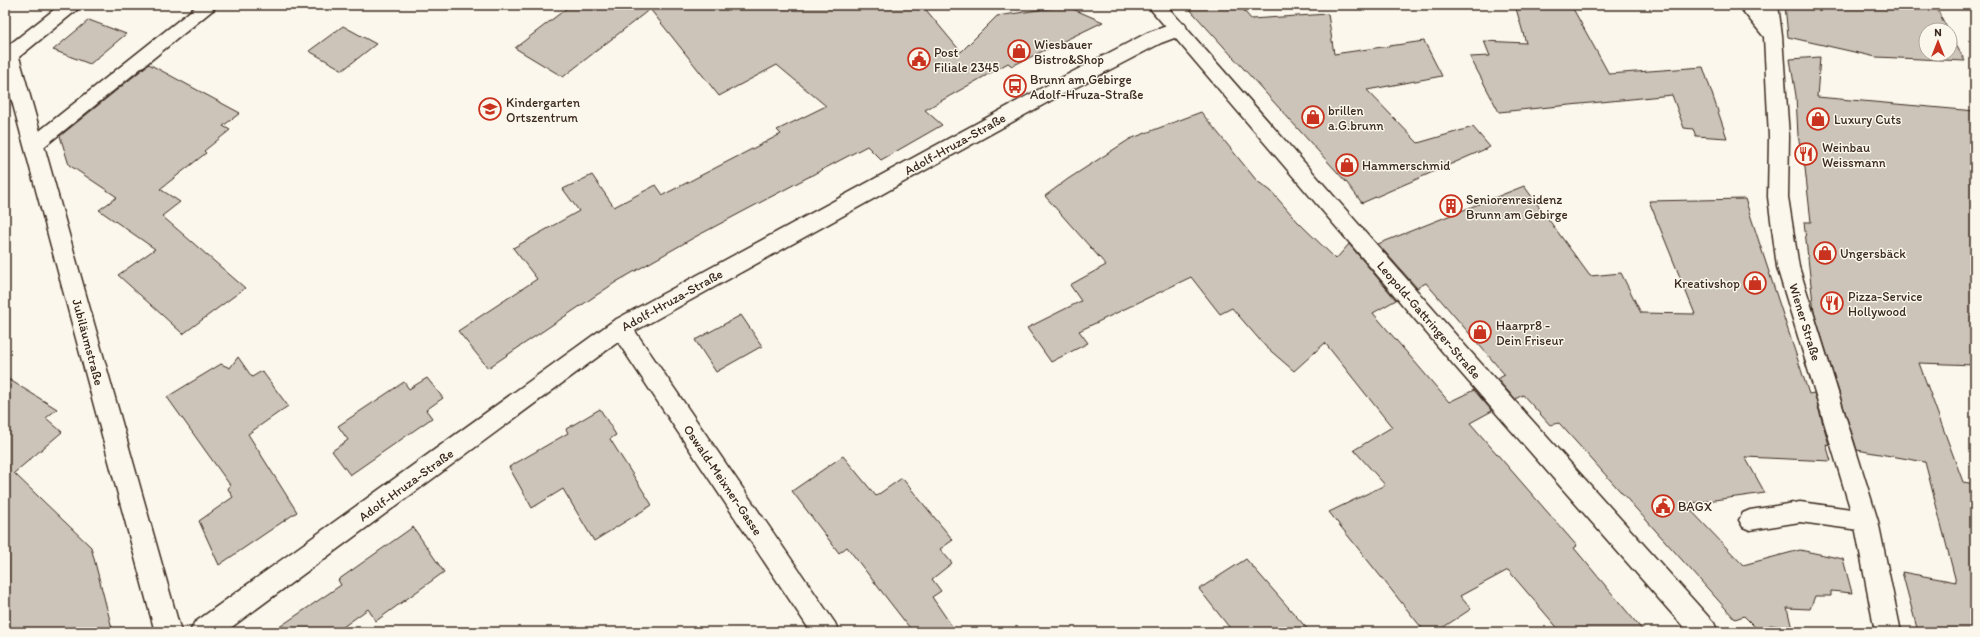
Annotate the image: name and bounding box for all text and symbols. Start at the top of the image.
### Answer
north arrow [1918,22,1958,62]
text: N [1934,26,1942,39]
place label: Wiesbauer Bistro&Shop [1034,37,1104,67]
shop icon: Wiesbauer Bistro&Shop [1006,38,1032,64]
place label: Post Filiale 2345 [934,45,999,75]
public building icon: Post Filiale 2345 [906,46,932,72]
place label: Brunn am Gebirge Adolf-Hruza-Straße [1030,72,1143,102]
bus stop icon: Brunn am Gebirge Adolf-Hruza-Straße [1002,73,1028,99]
place label: Kindergarten Ortszentrum [506,95,581,125]
school or university icon: Kindergarten Ortszentrum [477,96,503,122]
place label: brillen a.G.brunn [1328,103,1384,133]
shop icon: brillen a.G.brunn [1300,104,1326,130]
shop icon: Luxury Cuts [1805,106,1831,132]
street label: Adolf-Hruza-Straße [902,110,1008,178]
place label: Luxury Cuts [1834,112,1902,127]
place label: Weinbau Weissmann [1822,140,1886,170]
restaurant icon: Weinbau Weissmann [1793,141,1819,167]
shop icon: Hammerschmid [1334,152,1360,178]
place label: Hammerschmid [1362,158,1450,173]
place label: Seniorenresidenz Brunn am Gebirge [1466,192,1568,222]
building icon: Seniorenresidenz Brunn am Gebirge [1438,193,1464,219]
shop icon: Ungersbäck [1812,240,1838,266]
place label: Ungersbäck [1840,246,1906,261]
street label: Leopold-Gattringer-Straße [1374,258,1484,382]
street label: Adolf-Hruza-Straße [619,266,725,334]
shop icon: Kreativshop [1742,270,1768,296]
place label: Kreativshop [1674,276,1740,291]
street label: Wiener Straße [1786,281,1824,363]
place label: Pizza-Service Hollywood [1848,289,1922,319]
restaurant icon: Pizza-Service Hollywood [1819,290,1845,316]
street label: Jubiläumstraße [69,297,107,387]
place label: Haarpr8 - Dein Friseur [1496,318,1564,348]
shop icon: Haarpr8 - Dein Friseur [1467,319,1493,345]
street label: Oswald-Meixner-Gasse [680,422,766,538]
street label: Adolf-Hruza-Straße [356,446,456,524]
public building icon: BAGX [1650,493,1676,519]
place label: BAGX [1678,499,1713,514]

